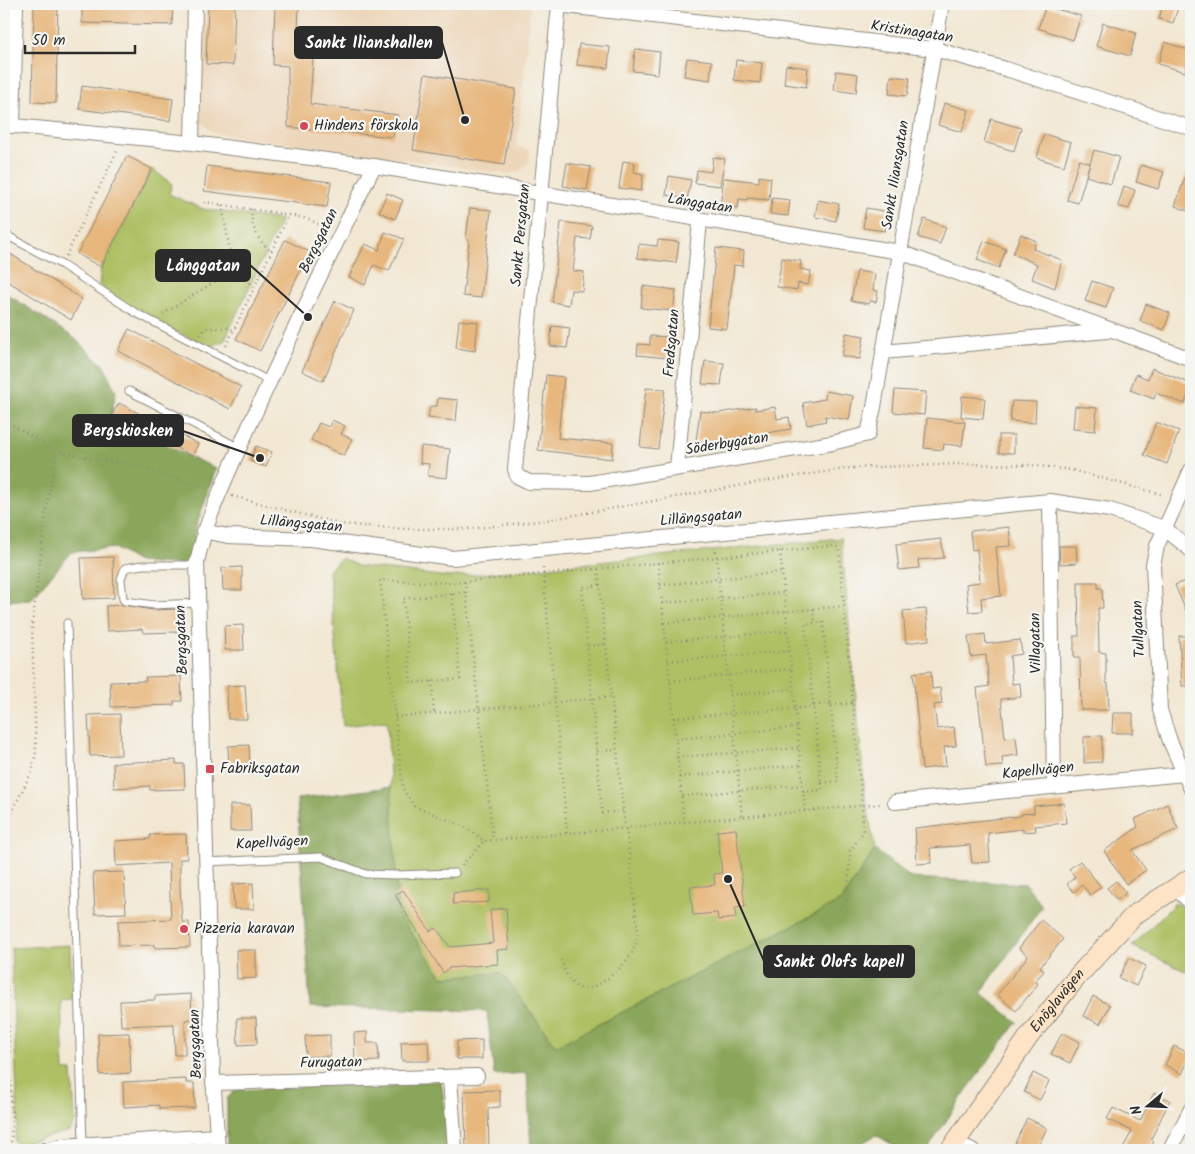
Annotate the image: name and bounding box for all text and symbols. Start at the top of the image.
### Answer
street label: Kristinagatan [869,14,955,50]
scale bar [25,22,135,54]
callout: Sankt Ilianshallen [295,27,442,58]
text: 50 m [32,29,66,53]
text: Sankt Ilianshallen [305,31,433,56]
place label: Hindens förskola [314,114,419,138]
street label: Sankt Iliansgatan [876,119,916,231]
marker: Hindens förskola [298,120,310,132]
street label: Sankt Persgatan [505,183,537,287]
street label: Långgatan [666,187,734,221]
street label: Bergsgatan [293,204,345,278]
callout: Långgatan [156,250,250,281]
text: Långgatan [166,254,240,279]
street label: Fredsgatan [657,308,687,378]
callout: Bergskiosken [73,415,183,446]
text: Bergskiosken [83,419,173,444]
street label: Söderbygatan [684,426,770,462]
street label: Lillängsgatan [659,502,743,534]
street label: Lillängsgatan [259,508,343,540]
street label: Tullgatan [1126,600,1152,658]
street label: Bergsgatan [169,605,195,675]
street label: Villagatan [1023,612,1049,674]
street label: Kapellvägen [1001,755,1075,787]
place label: Fabriksgatan [220,757,300,781]
marker: Fabriksgatan [204,763,216,775]
street label: Kapellvägen [235,829,309,857]
place label: Pizzeria karavan [194,917,295,941]
marker: Pizzeria karavan [178,923,190,935]
callout: Sankt Olofs kapell [764,946,914,977]
text: Sankt Olofs kapell [774,950,905,975]
street label: Enöglavägen [1024,963,1091,1038]
street label: Bergsgatan [183,1009,209,1079]
street label: Furugatan [300,1050,362,1076]
north arrow [1122,1082,1172,1132]
text: N [1125,1102,1148,1118]

